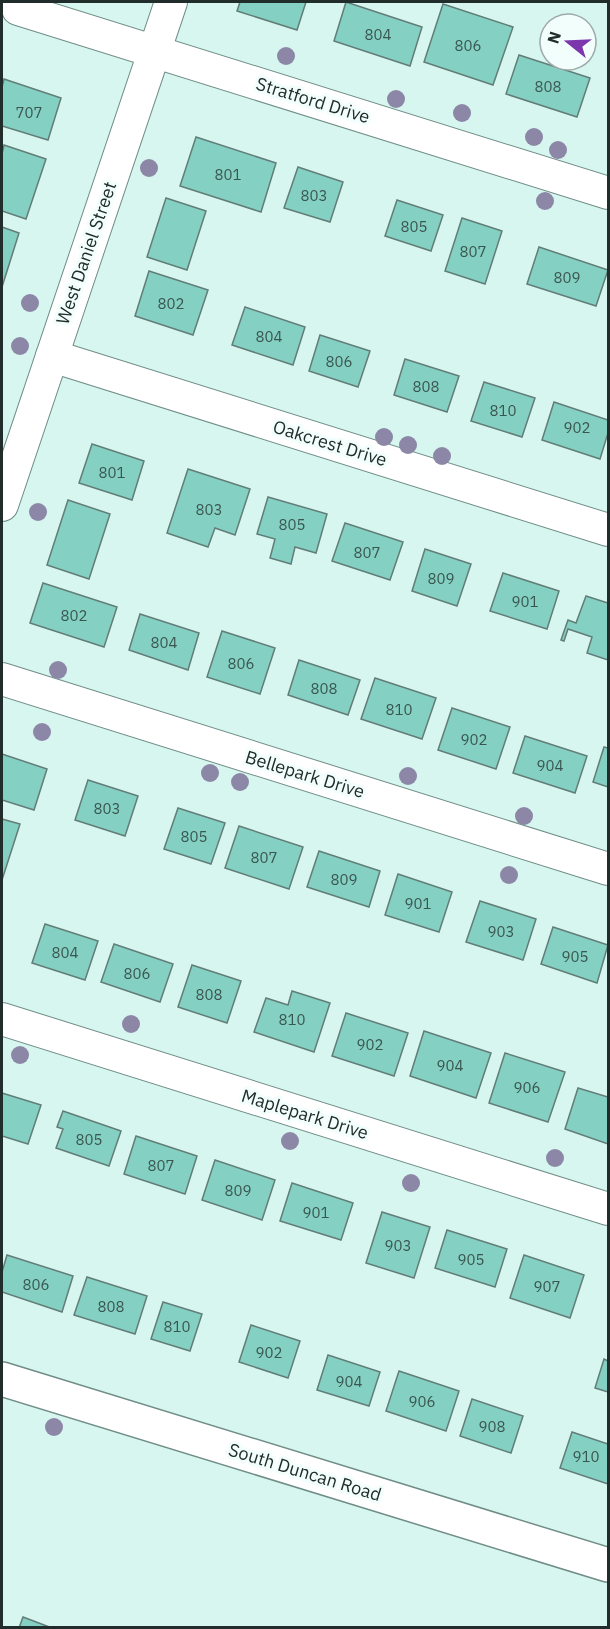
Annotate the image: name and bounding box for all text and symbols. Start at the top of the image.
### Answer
north arrow [538,12,598,72]
house number: 804 [364,25,392,44]
text: N [542,29,565,46]
house number: 806 [454,36,482,55]
street label: Stratford Drive [253,72,373,128]
house number: 808 [534,77,562,96]
house number: 707 [15,103,43,122]
house number: 801 [214,165,242,184]
street label: West Daniel Street [51,178,121,328]
house number: 803 [300,186,328,205]
house number: 805 [400,217,428,236]
house number: 807 [459,242,487,261]
house number: 809 [553,268,581,287]
house number: 802 [157,294,185,313]
house number: 804 [255,327,283,346]
house number: 806 [325,352,353,371]
house number: 808 [412,377,440,396]
house number: 810 [489,401,517,420]
street label: Oakcrest Drive [270,415,390,471]
house number: 902 [563,418,591,437]
house number: 801 [98,463,126,482]
house number: 803 [195,500,223,519]
house number: 805 [278,515,306,534]
house number: 807 [353,543,381,562]
house number: 809 [427,569,455,588]
house number: 901 [511,592,539,611]
house number: 802 [60,606,88,625]
house number: 804 [150,633,178,652]
house number: 806 [227,654,255,673]
house number: 808 [310,679,338,698]
house number: 810 [385,700,413,719]
house number: 902 [460,730,488,749]
street label: Bellepark Drive [243,745,367,803]
house number: 904 [536,756,564,775]
house number: 803 [93,799,121,818]
house number: 805 [180,827,208,846]
house number: 807 [250,848,278,867]
house number: 809 [330,870,358,889]
house number: 901 [404,894,432,913]
house number: 903 [487,922,515,941]
house number: 804 [51,943,79,962]
house number: 905 [561,947,589,966]
house number: 806 [123,964,151,983]
house number: 808 [195,985,223,1004]
house number: 810 [278,1010,306,1029]
house number: 902 [356,1035,384,1054]
house number: 904 [436,1056,464,1075]
house number: 906 [513,1078,541,1097]
street label: Maplepark Drive [239,1084,371,1144]
house number: 805 [75,1130,103,1149]
house number: 807 [147,1156,175,1175]
house number: 809 [224,1181,252,1200]
house number: 901 [302,1203,330,1222]
house number: 903 [384,1236,412,1255]
house number: 905 [457,1250,485,1269]
house number: 806 [22,1275,50,1294]
house number: 907 [533,1277,561,1296]
house number: 808 [97,1297,125,1316]
house number: 810 [163,1317,191,1336]
house number: 902 [255,1343,283,1362]
house number: 904 [335,1372,363,1391]
house number: 906 [408,1392,436,1411]
house number: 908 [478,1417,506,1436]
street label: South Duncan Road [226,1438,384,1506]
house number: 910 [572,1447,600,1466]

